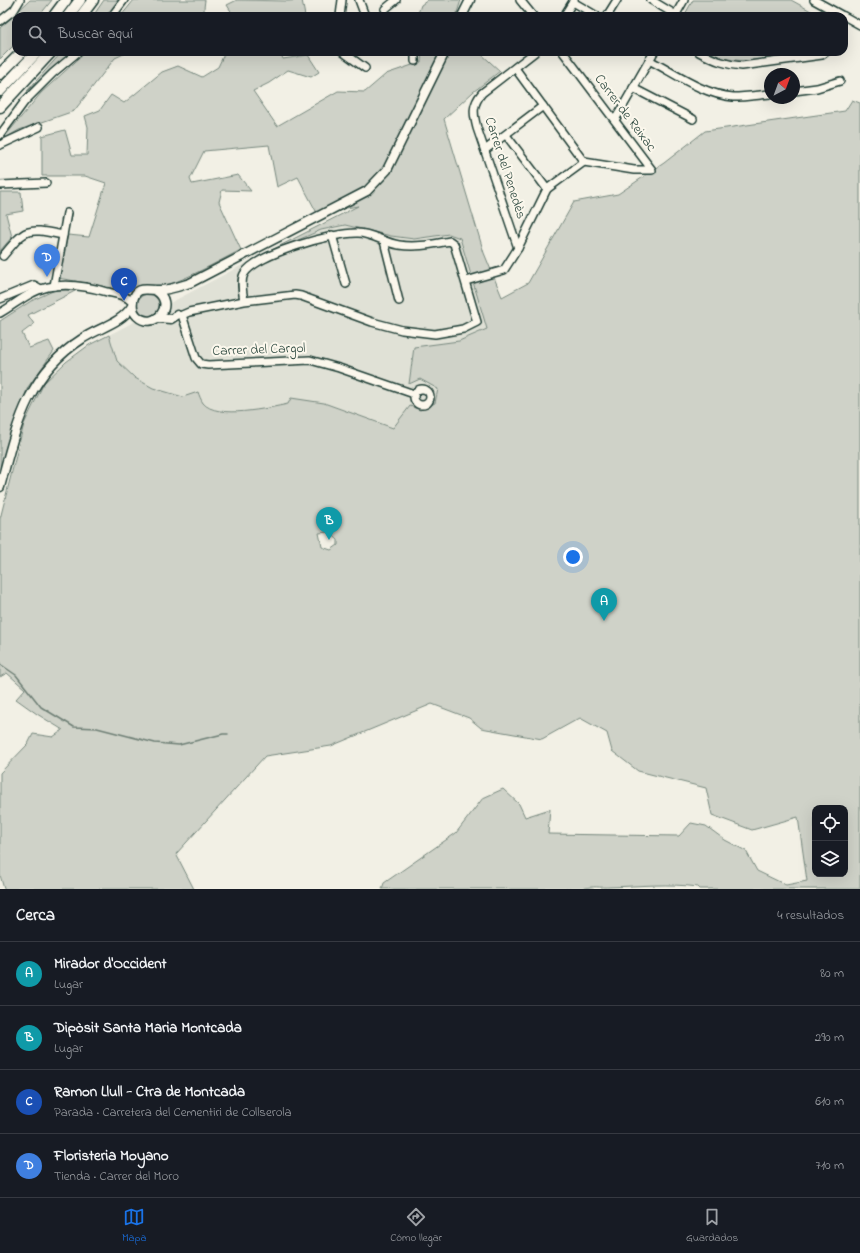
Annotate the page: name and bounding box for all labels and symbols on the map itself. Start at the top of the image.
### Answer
north arrow [764,68,800,104]
street label: Carrer de Reixac [589,70,662,157]
street label: Carrer del Penedès [479,114,531,222]
pin: D [34,244,60,277]
pin: C [111,268,137,301]
street label: Carrer del Cargol [212,338,306,363]
pin: B [316,507,342,540]
your location [563,547,583,567]
pin: A [591,588,617,621]

